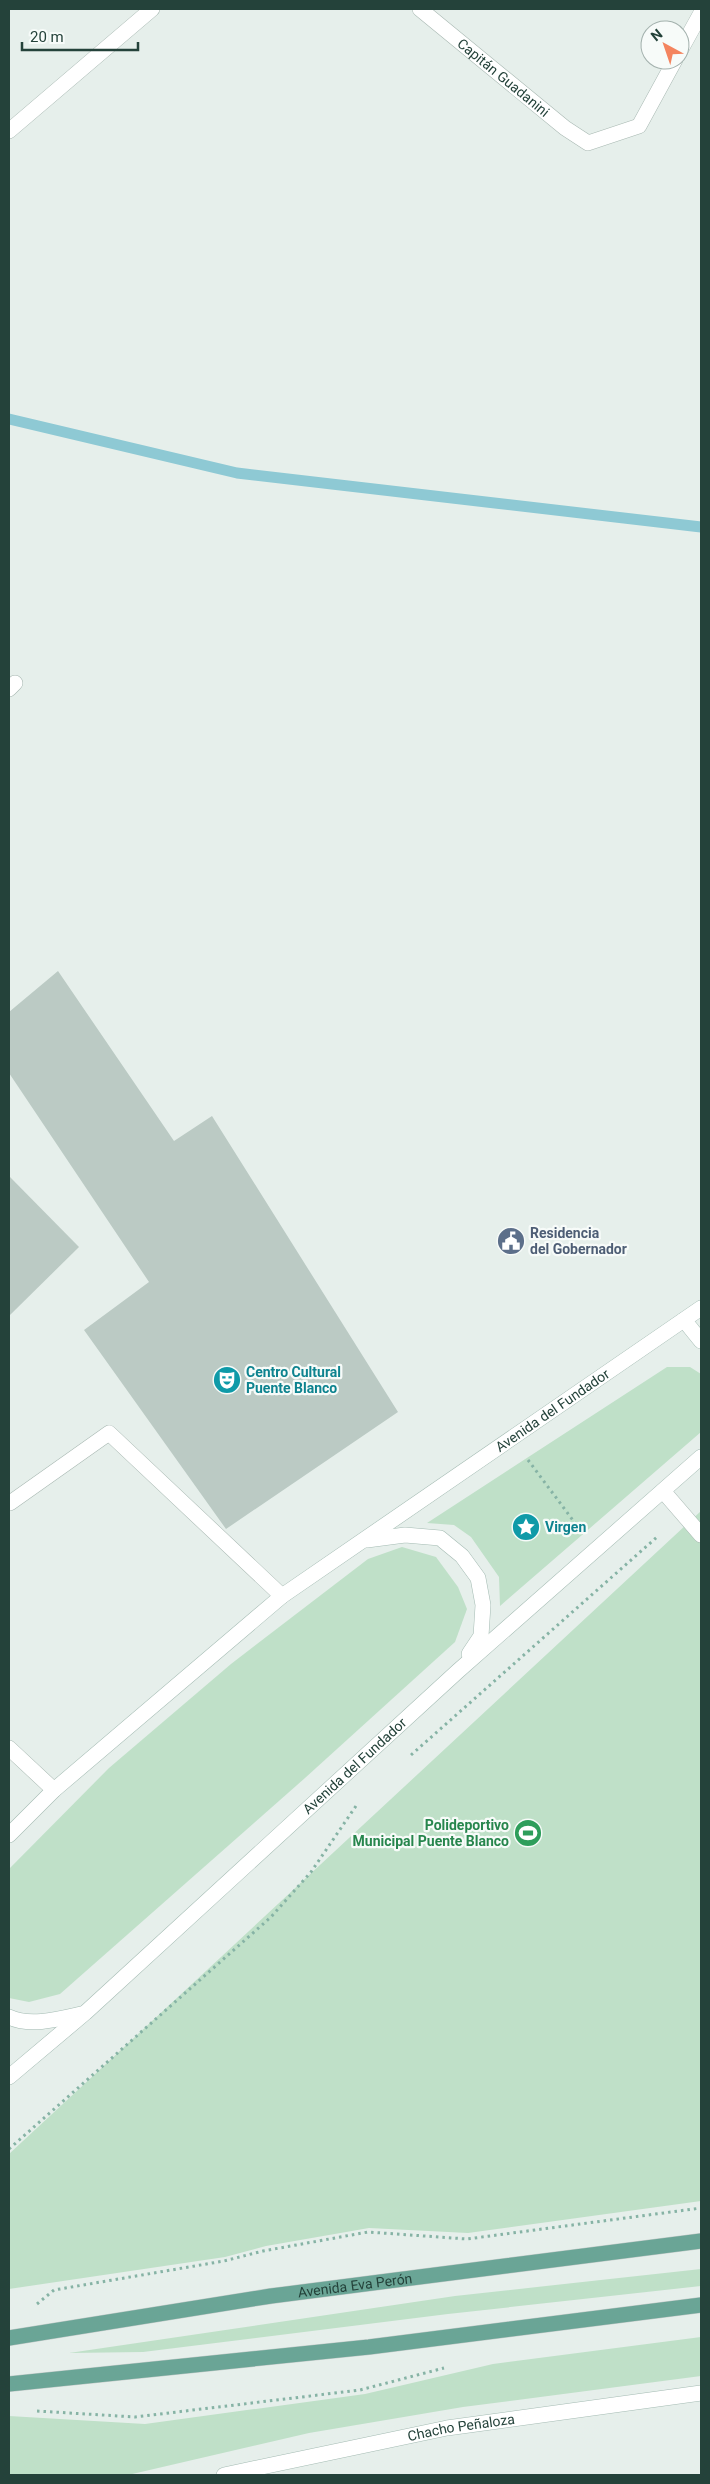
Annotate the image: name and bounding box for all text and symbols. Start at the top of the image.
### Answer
scale bar [22,20,139,52]
north arrow [640,20,690,70]
text: N [648,26,666,44]
text: 20 m [30,28,64,46]
street label: Capitán Guadanini [454,35,553,120]
place label: Residencia del Gobernador [530,1225,627,1257]
public building icon: Residencia del Gobernador [496,1226,526,1256]
place label: Centro Cultural Puente Blanco [246,1364,341,1396]
theatre icon: Centro Cultural Puente Blanco [212,1365,242,1395]
street label: Avenida del Fundador [492,1365,612,1455]
place icon: Virgen [511,1512,541,1542]
place label: Virgen [545,1519,586,1535]
street label: Avenida del Fundador [300,1714,410,1817]
place label: Polideportivo Municipal Puente Blanco [353,1817,509,1849]
sports icon: Polideportivo Municipal Puente Blanco [513,1818,543,1848]
street label: Avenida Eva Perón [297,2270,413,2301]
street label: Chacho Peñaloza [406,2411,516,2444]

